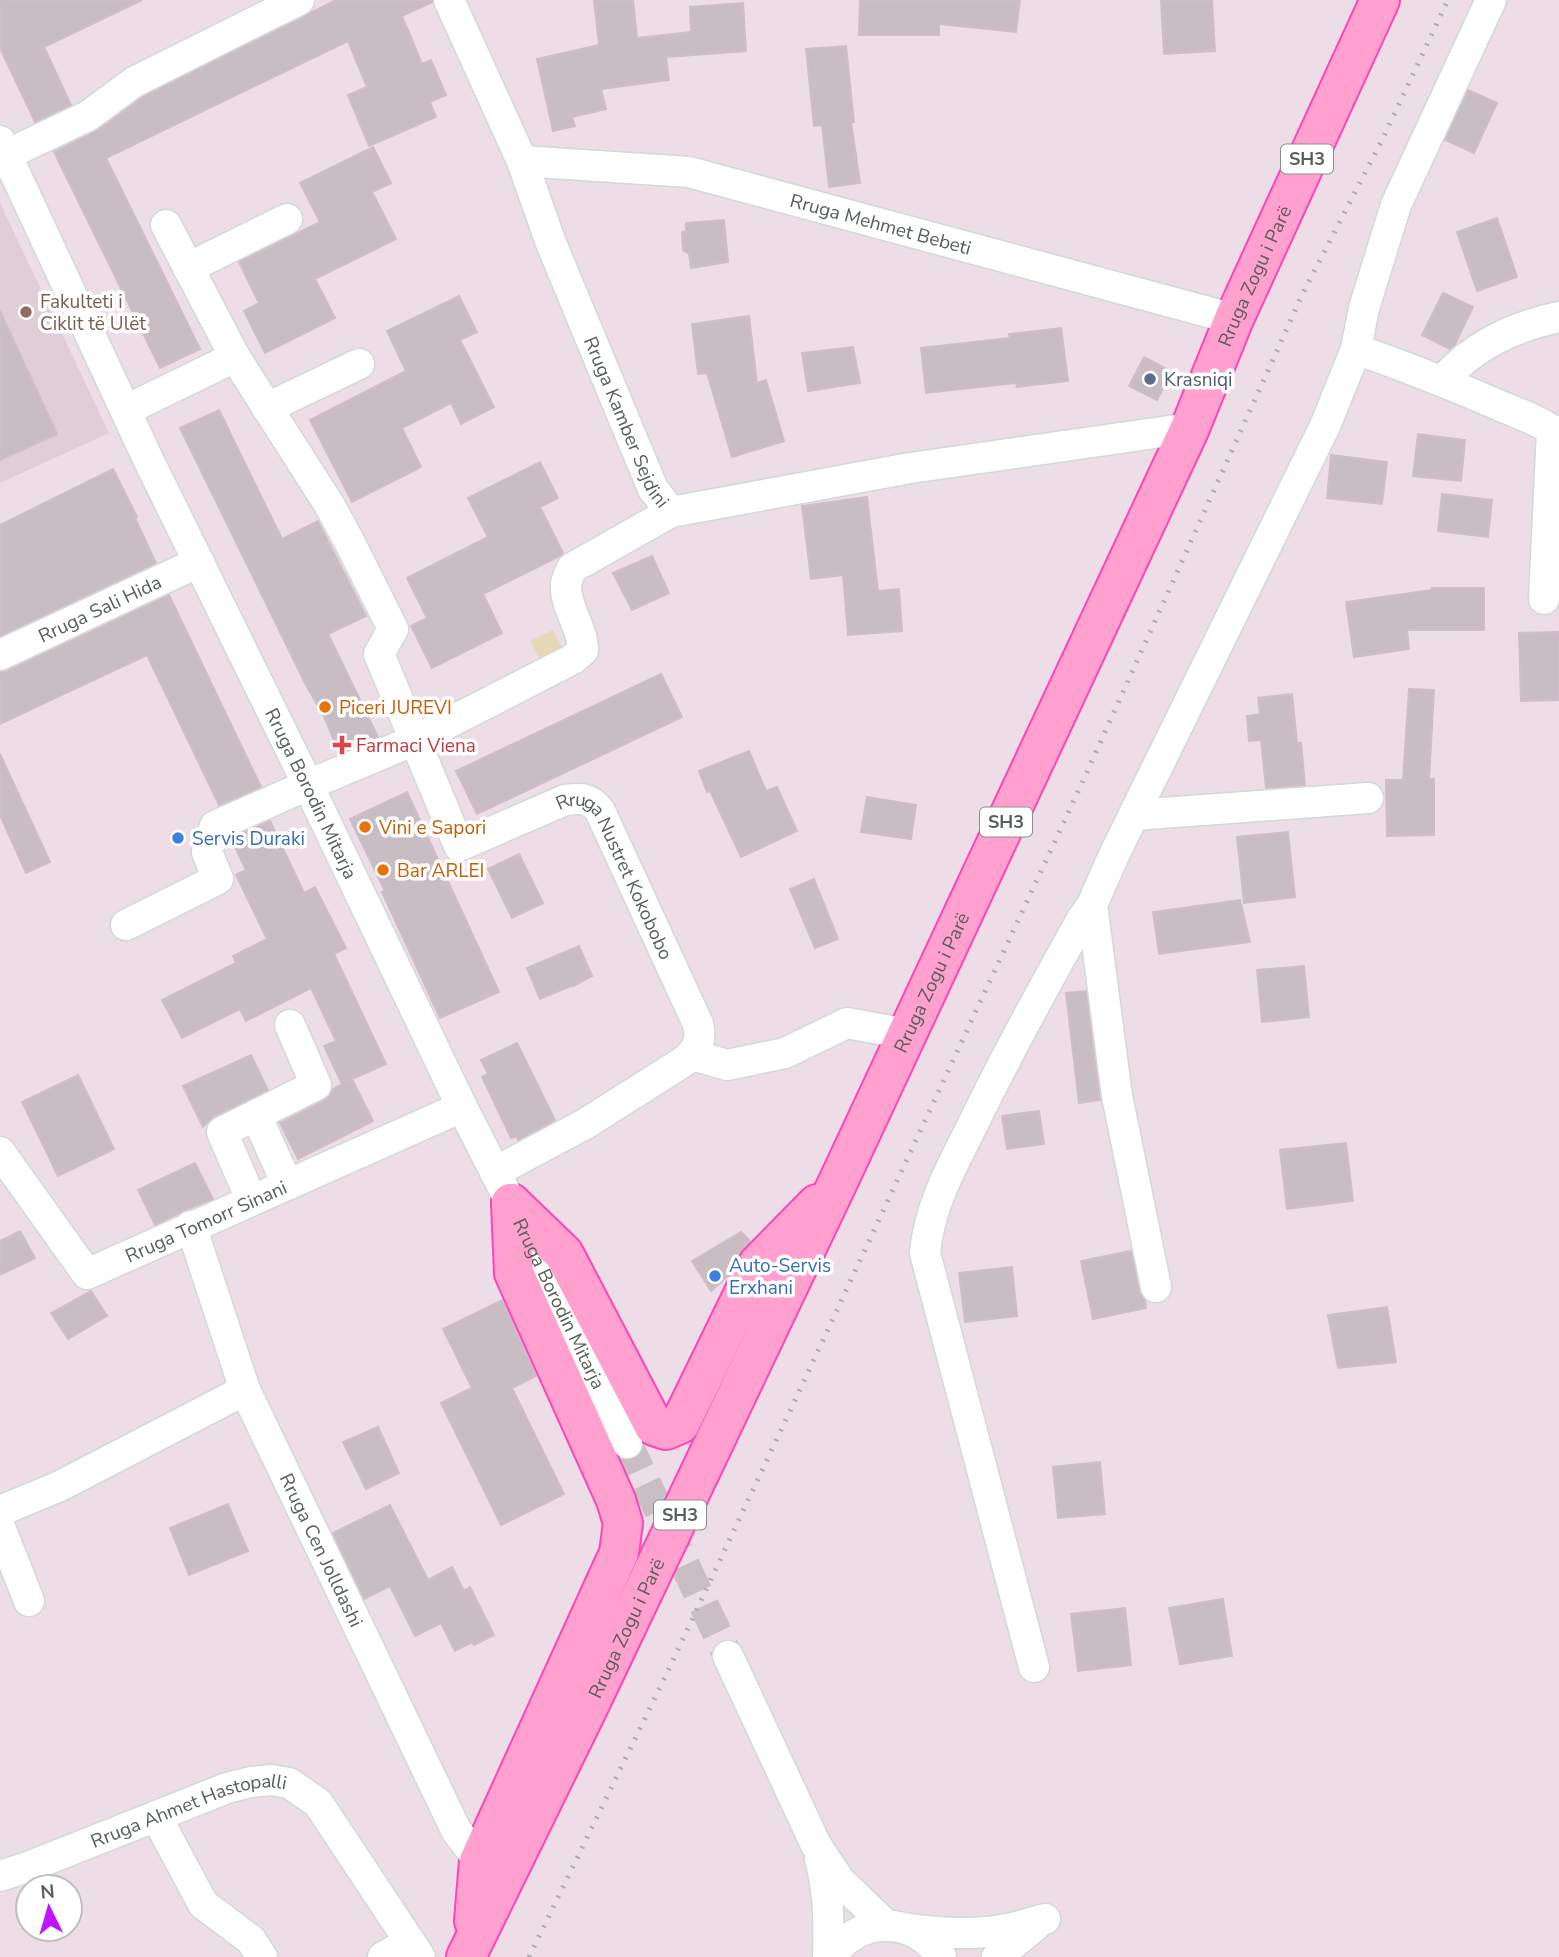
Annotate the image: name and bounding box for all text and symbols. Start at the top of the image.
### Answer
road number: SH3 [1281,144,1333,174]
street label: Rruga Mehmet Bebeti [787,188,974,262]
street label: Rruga Zogu i Parë [1212,201,1298,351]
place label: Fakulteti i Ciklit të Ulët [40,289,146,337]
marker: Fakulteti i Ciklit të Ulët [18,304,34,320]
street label: Rruga Kamber Sejdini [577,333,675,514]
place label: Krasniqi [1164,367,1232,393]
marker: Krasniqi [1142,371,1158,387]
street label: Rruga Sali Hida [34,569,166,649]
place label: Piceri JUREVI [339,695,452,721]
marker: Piceri JUREVI [317,699,333,715]
street label: Rruga Borodin Mitarja [258,704,363,884]
place label: Farmaci Viena [356,733,476,759]
marker: Farmaci Viena [334,737,350,753]
street label: Rruga Nustret Kokobobo [552,787,679,964]
road number: SH3 [980,808,1032,836]
place label: Vini e Sapori [378,815,486,841]
marker: Vini e Sapori [357,819,373,835]
place label: Servis Duraki [192,826,305,852]
marker: Servis Duraki [170,830,186,846]
place label: Bar ARLEI [397,858,484,884]
marker: Bar ARLEI [375,862,391,878]
street label: Rruga Zogu i Parë [888,908,976,1057]
street label: Rruga Tomorr Sinani [121,1175,291,1269]
street label: Rruga Borodin Mitarja [506,1214,611,1394]
place label: Auto-Servis Erxhani [729,1253,831,1301]
marker: Auto-Servis Erxhani [707,1268,723,1284]
street label: Rruga Cen Jolldashi [273,1469,369,1632]
road number: SH3 [654,1500,706,1530]
street label: Rruga Zogu i Parë [583,1554,671,1703]
street label: Rruga Ahmet Hastopalli [87,1768,289,1855]
north arrow [14,1873,84,1943]
text: N [39,1878,56,1906]

